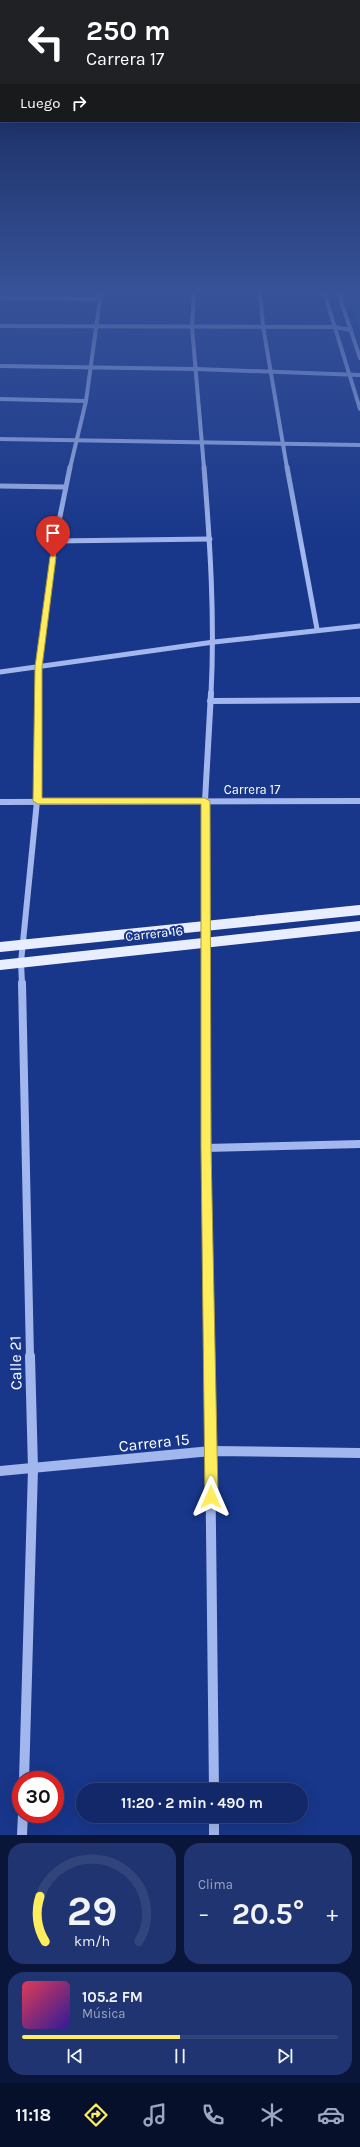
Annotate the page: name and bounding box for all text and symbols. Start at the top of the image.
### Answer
text: 250 m [86,14,171,47]
icon: left [20,16,72,68]
text: Carrera 17 [86,48,164,70]
icon: right [68,92,90,114]
text: Luego [20,94,60,112]
pin [36,516,70,557]
icon: arrive [42,522,64,544]
street label: Carrera 17 [224,782,280,797]
street label: Carrera 16 [124,923,184,944]
street label: Calle 21 [6,1336,25,1390]
street label: Carrera 15 [118,1429,190,1456]
position arrow [190,1476,232,1518]
speed limit sign: 30 [12,1771,64,1823]
text: 11:20 · 2 min · 490 m [121,1794,263,1812]
text: Clima [198,1877,233,1892]
text: 29 [67,1886,117,1934]
text: 20.5° [232,1896,304,1932]
text: − [198,1901,210,1927]
text: + [326,1901,338,1927]
text: km/h [74,1932,110,1949]
text: 105.2 FM [82,1988,143,2006]
text: Música [82,2006,125,2021]
icon: previous [64,2045,86,2067]
icon: pause [169,2045,191,2067]
icon: next [274,2045,296,2067]
icon: directions [82,2101,110,2129]
icon: music [141,2101,169,2129]
icon: phone [199,2101,227,2129]
icon: climate [258,2101,286,2129]
icon: car [317,2101,345,2129]
text: 11:18 [15,2104,51,2126]

